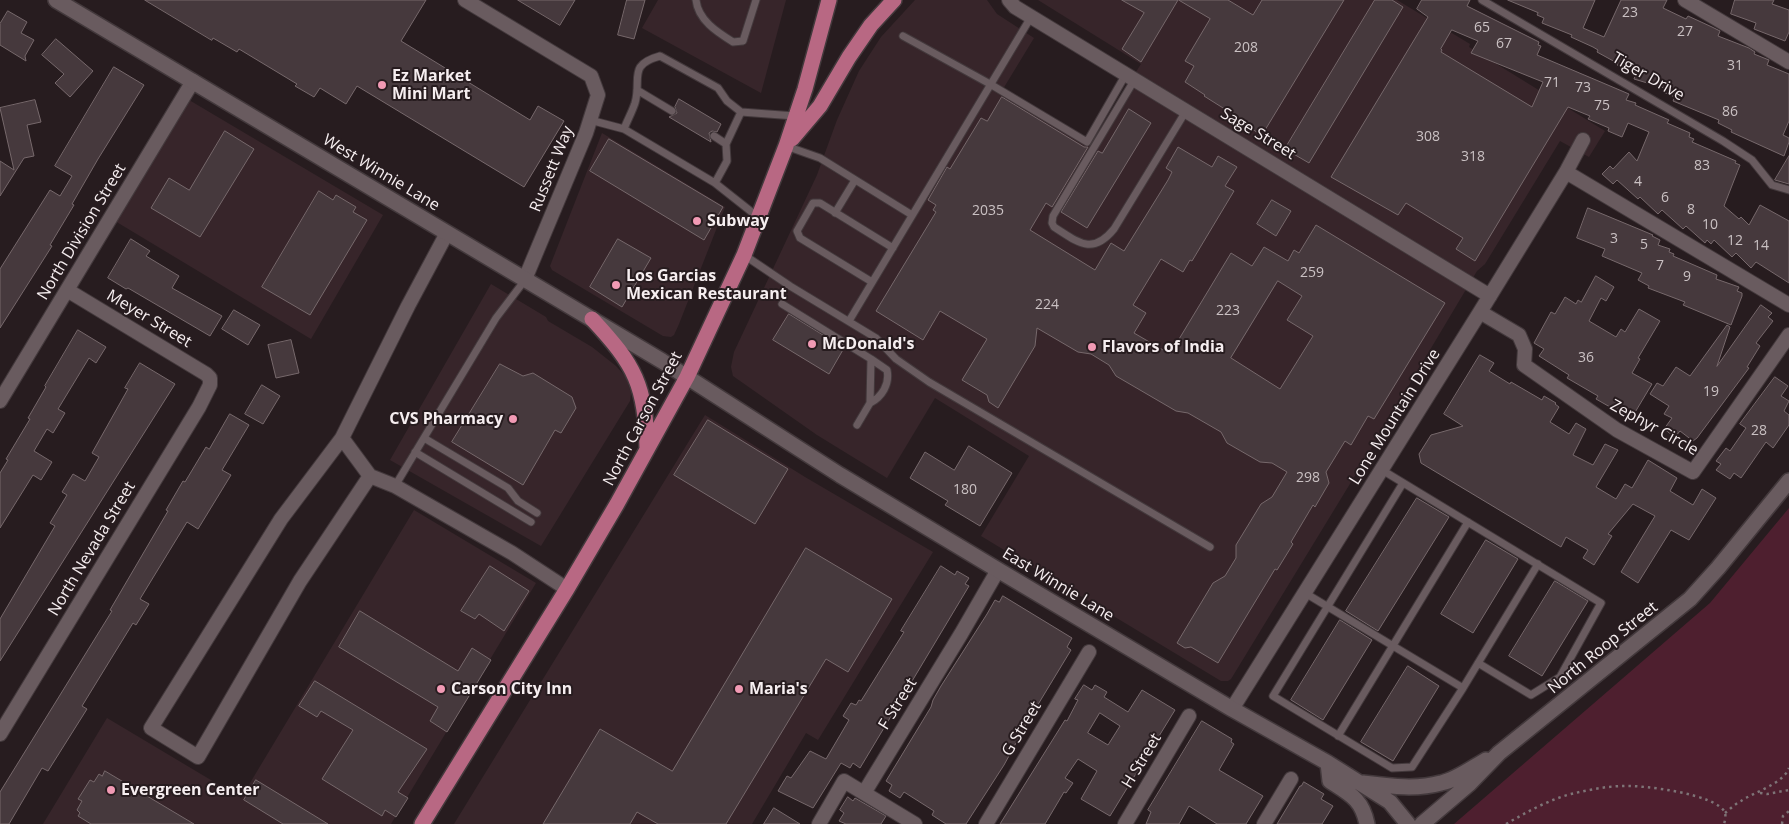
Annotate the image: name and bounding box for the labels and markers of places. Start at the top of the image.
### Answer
place label: Ez Market Mini Mart [392,66,471,104]
marker: Ez Market Mini Mart [376,79,388,91]
place label: Subway [707,211,769,231]
marker: Subway [691,215,703,227]
place label: Los Garcias Mexican Restaurant [626,266,787,304]
marker: Los Garcias Mexican Restaurant [610,279,622,291]
place label: McDonald's [822,334,914,354]
place label: Flavors of India [1102,337,1224,357]
marker: McDonald's [806,338,818,350]
marker: Flavors of India [1086,341,1098,353]
place label: CVS Pharmacy [389,409,503,429]
marker: CVS Pharmacy [507,413,519,425]
place label: Carson City Inn [451,679,572,699]
place label: Maria's [749,679,808,699]
marker: Carson City Inn [435,683,447,695]
marker: Maria's [733,683,745,695]
place label: Evergreen Center [121,780,259,800]
marker: Evergreen Center [105,784,117,796]

